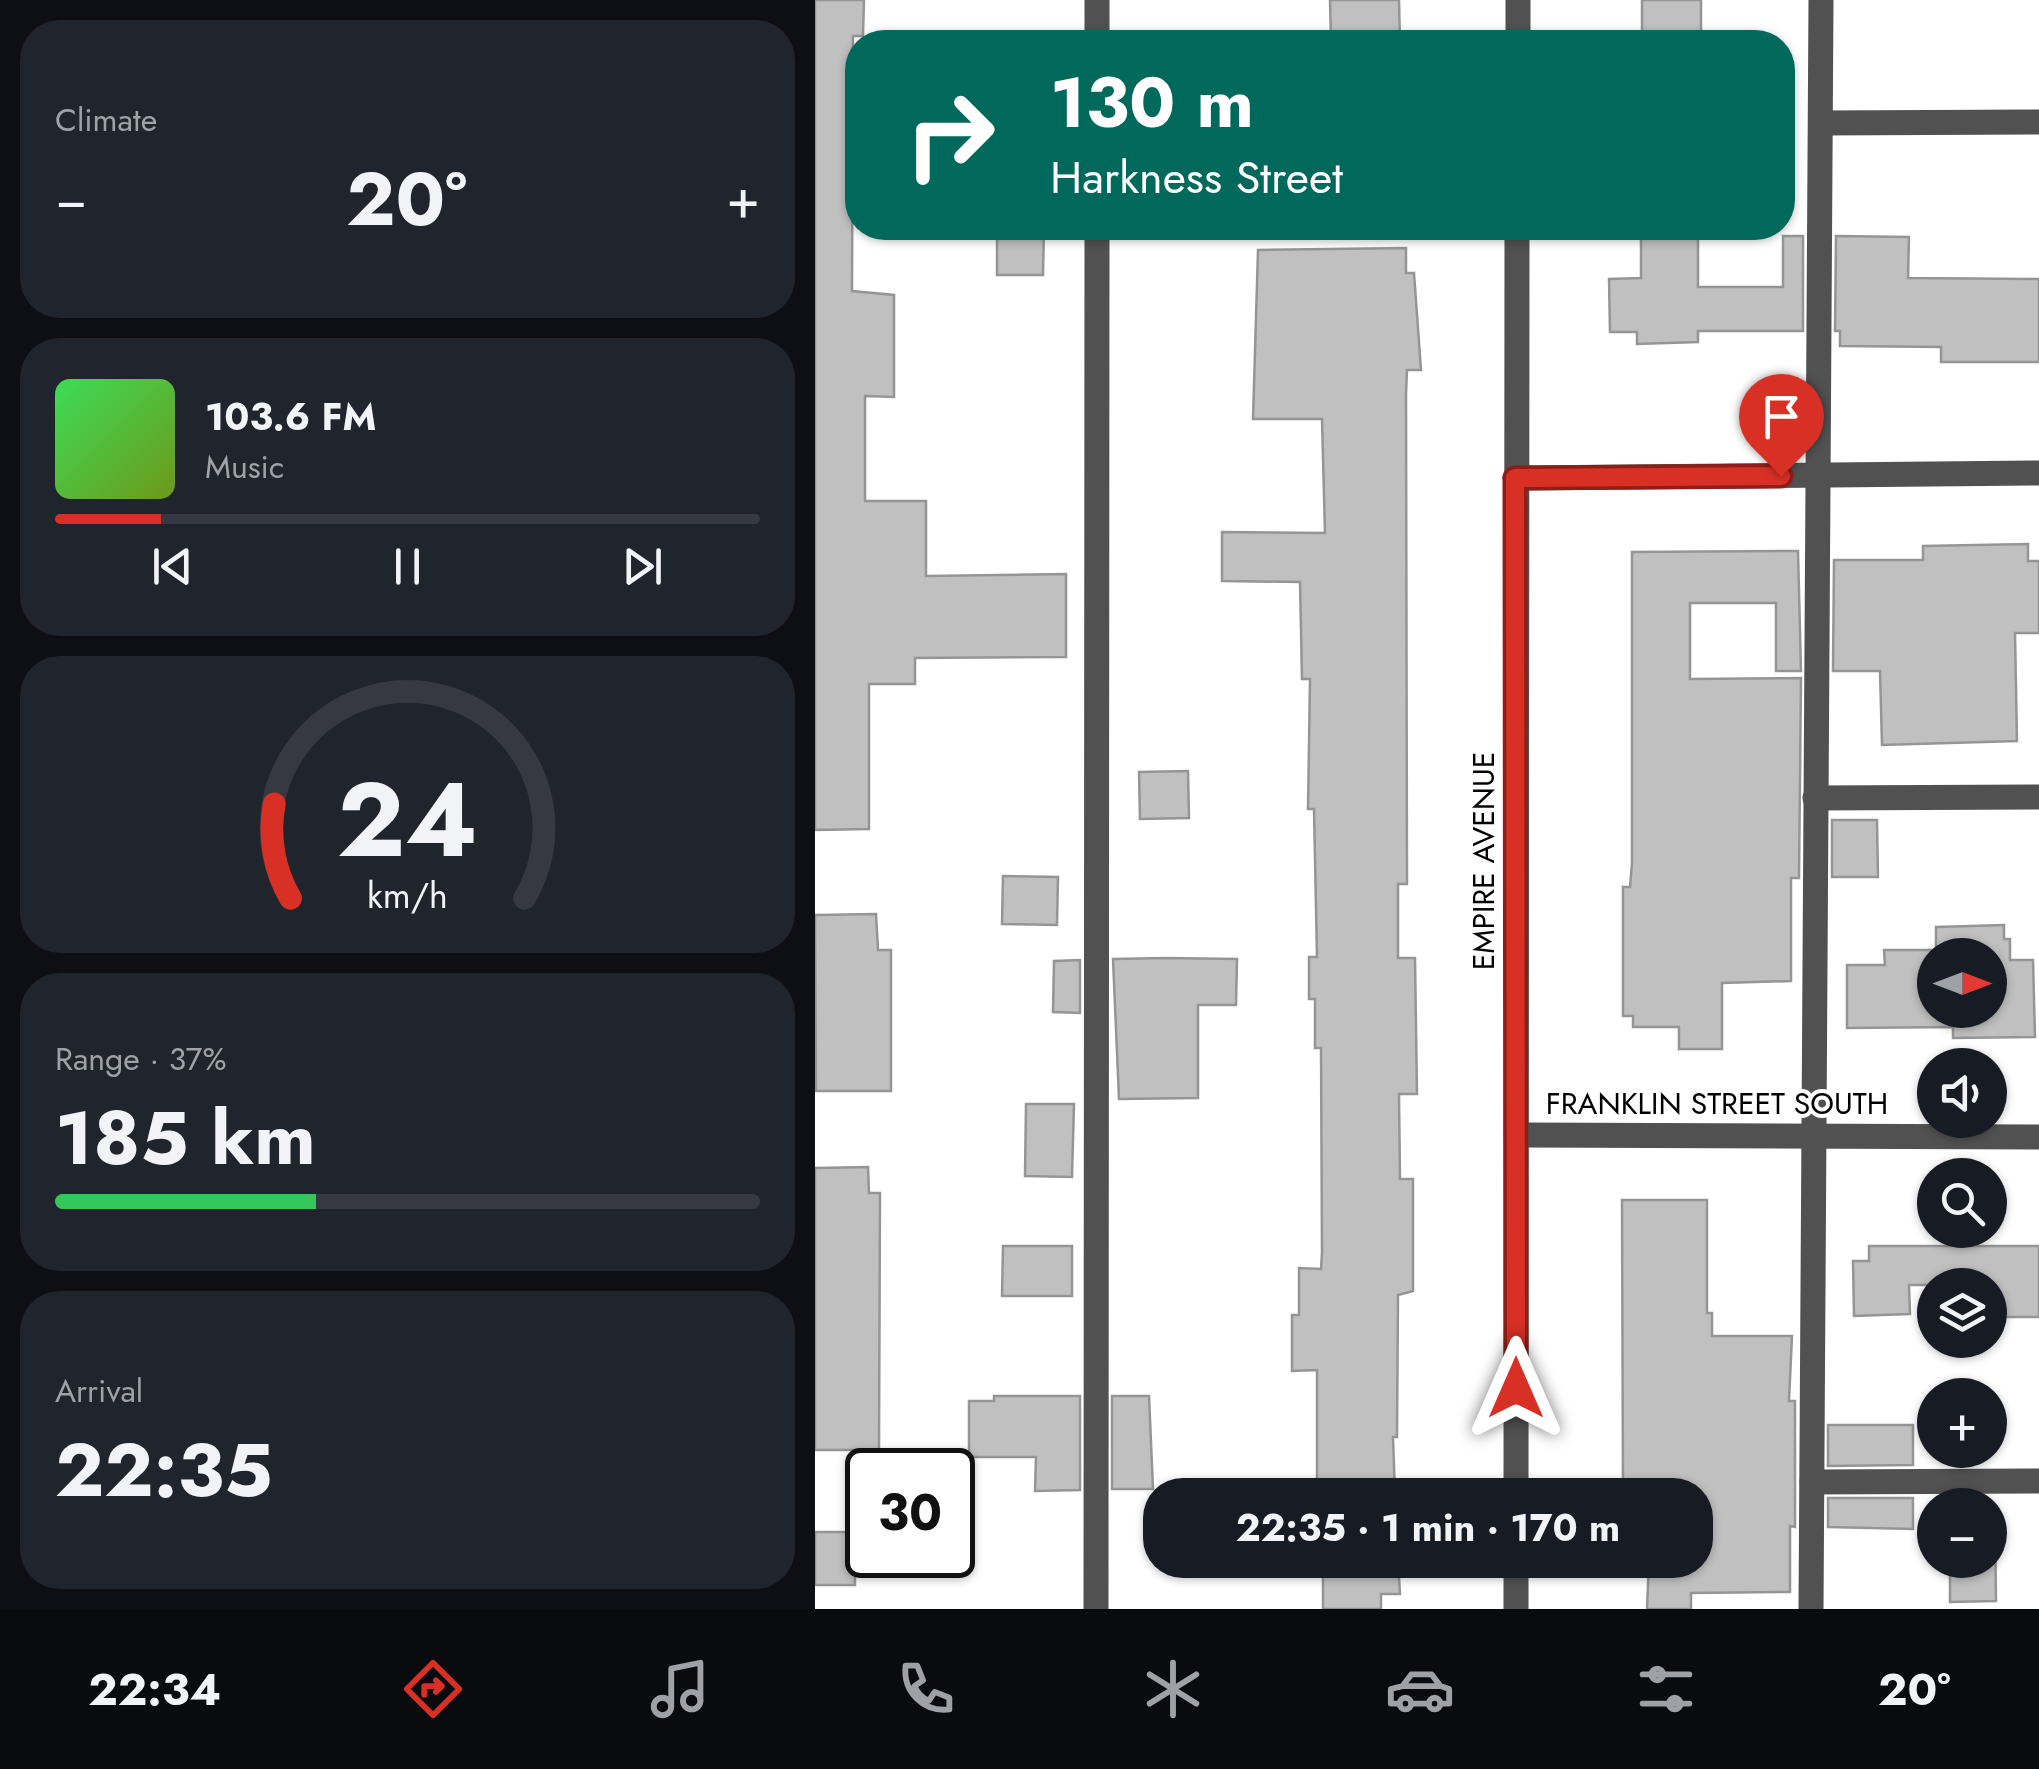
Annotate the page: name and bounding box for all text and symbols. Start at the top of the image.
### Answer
text: 130 m [1050,52,1254,153]
icon: right [885,70,1015,200]
text: Climate [55,97,157,143]
text: 20° [346,145,467,253]
text: Harkness Street [1050,145,1343,210]
text: − [55,159,87,239]
text: + [726,159,760,239]
pin [1739,374,1824,477]
text: 103.6 FM [205,389,376,444]
icon: arrive [1754,389,1809,444]
text: Music [205,444,284,490]
icon: previous [145,539,200,594]
icon: pause [380,539,435,594]
icon: next [615,539,670,594]
text: 24 [337,745,478,895]
street label: EMPIRE AVENUE [1462,752,1505,970]
text: km/h [367,870,448,921]
north arrow [1917,938,2007,1028]
map controls [1917,938,2007,1578]
text: Range · 37% [55,1036,226,1082]
button: sound [1917,1048,2007,1138]
street label: FRANKLIN STREET SOUTH [1546,1082,1888,1125]
text: 185 km [55,1084,316,1192]
button: search [1917,1158,2007,1248]
button: layers [1917,1268,2007,1358]
position arrow [1464,1336,1568,1440]
text: Arrival [55,1368,143,1414]
button: + [1917,1378,2007,1468]
text: 22:35 [55,1416,273,1524]
speed limit sign: 30 [845,1448,975,1578]
button: − [1917,1488,2007,1578]
text: 22:35 · 1 min · 170 m [1236,1500,1620,1555]
icon: directions [398,1654,468,1724]
icon: music [645,1654,715,1724]
icon: phone [891,1654,961,1724]
icon: climate [1138,1654,1208,1724]
icon: car [1385,1654,1455,1724]
icon: filters [1631,1654,1701,1724]
text: 22:34 [88,1657,221,1722]
text: 20° [1878,1657,1951,1722]

